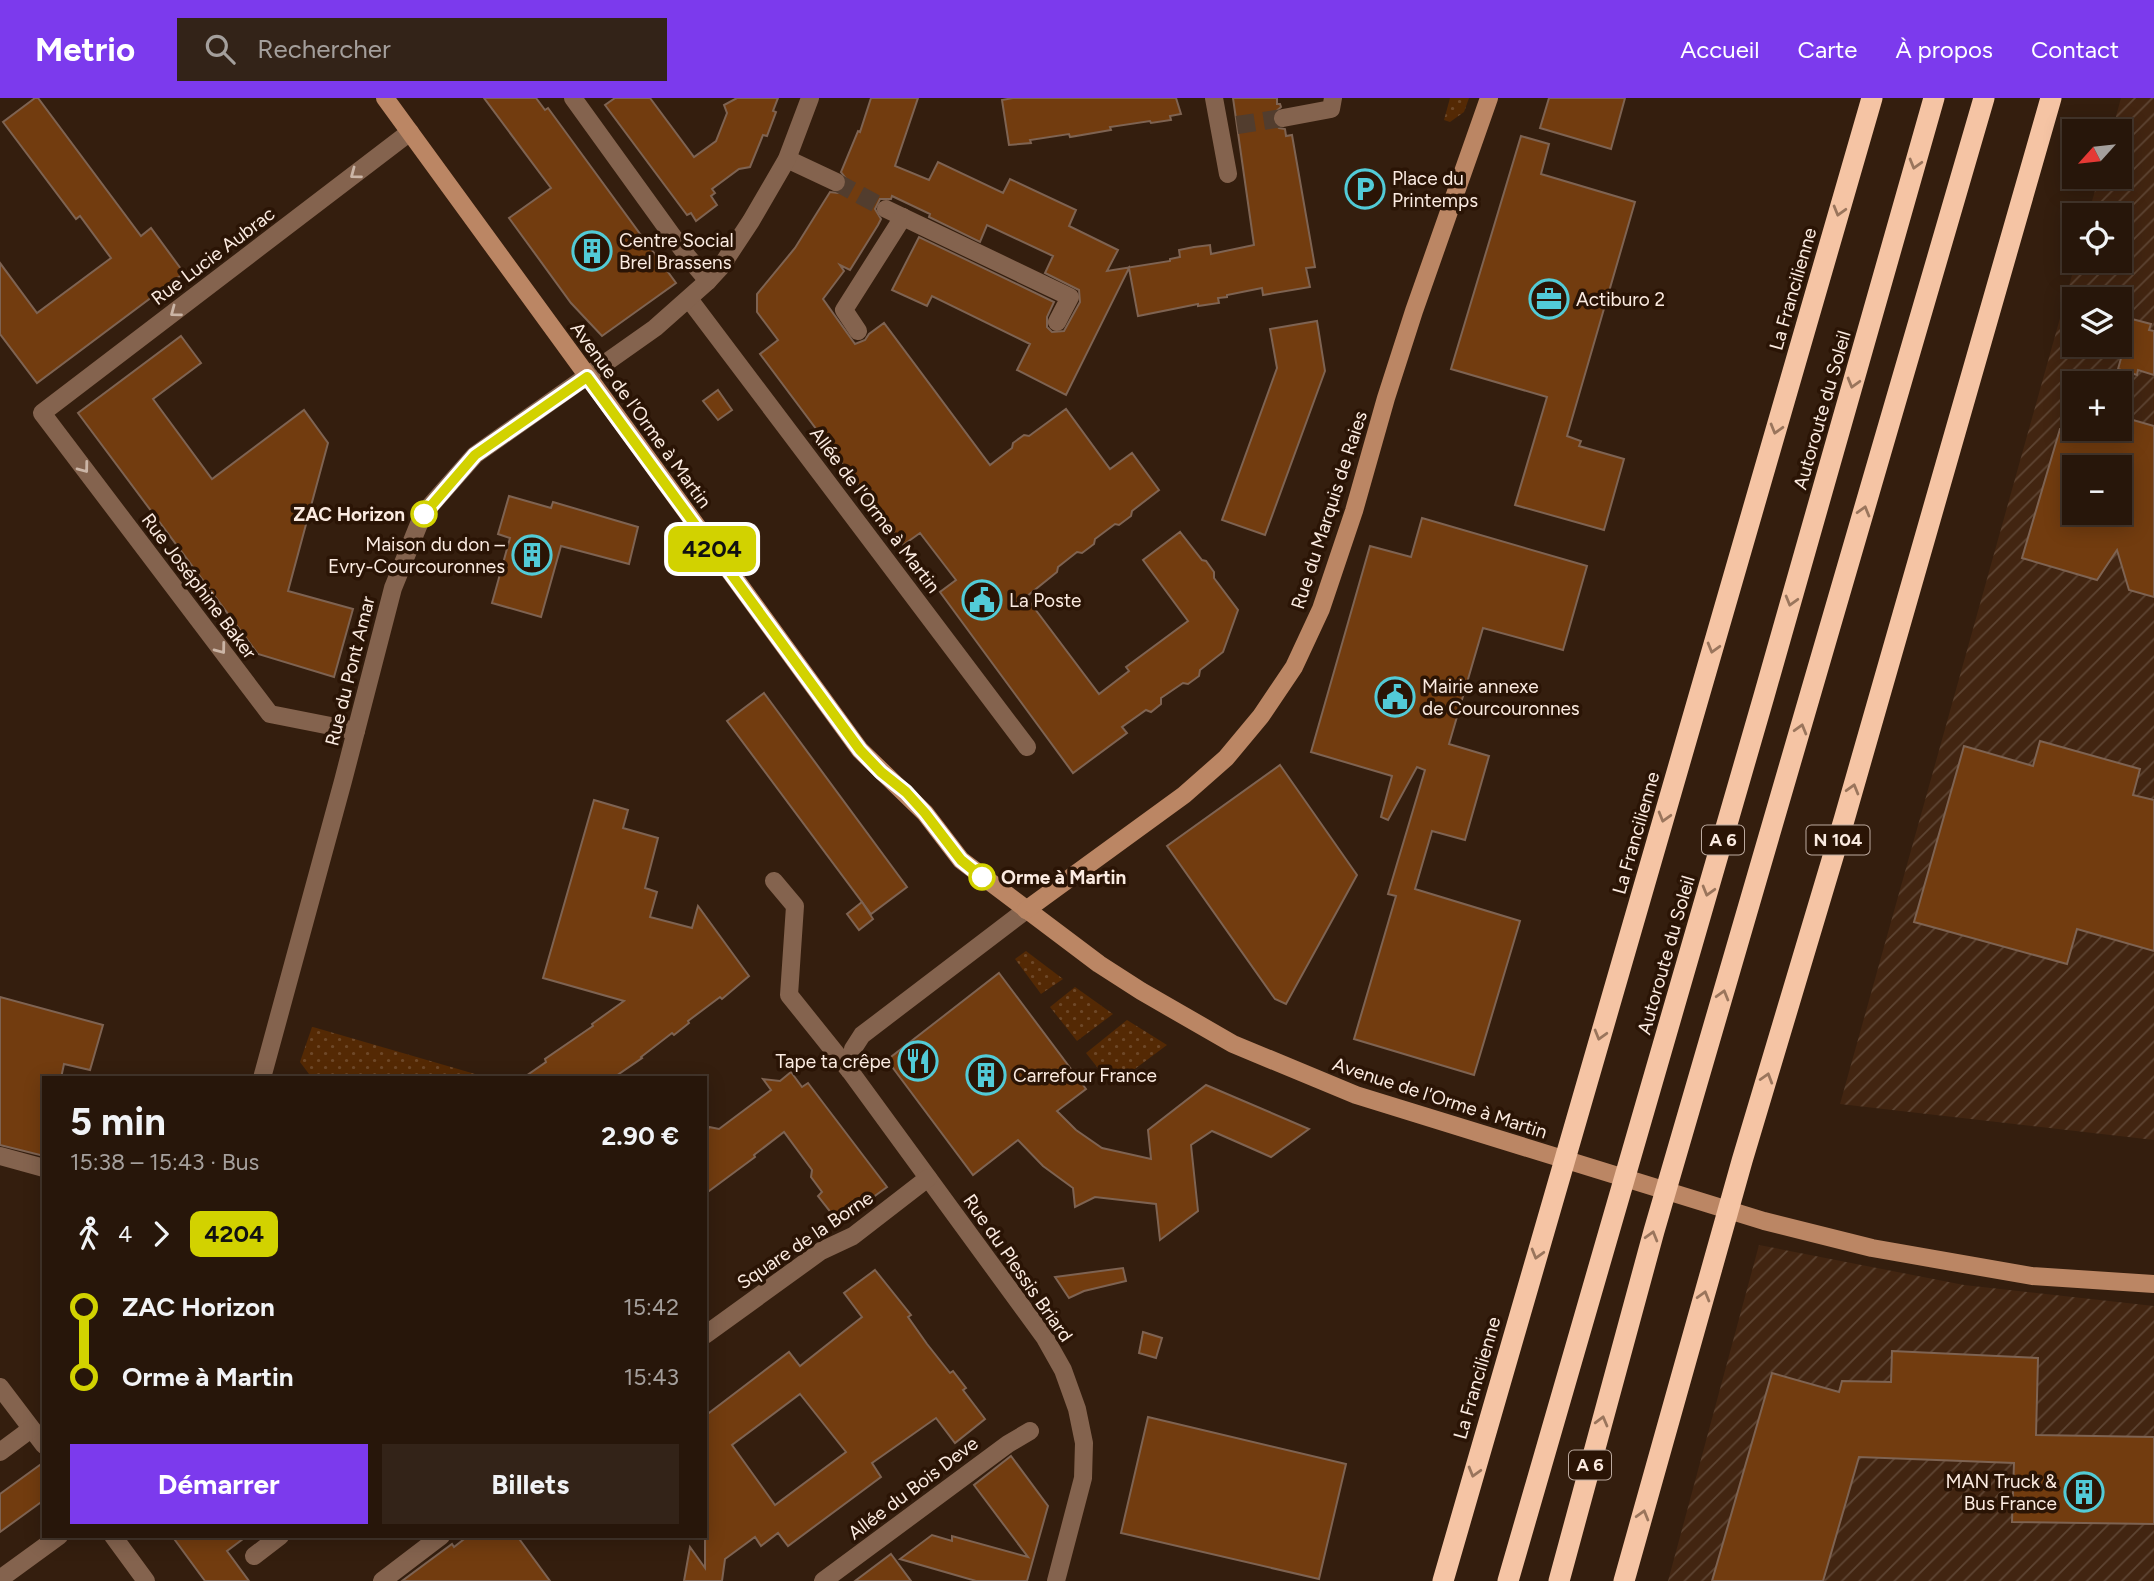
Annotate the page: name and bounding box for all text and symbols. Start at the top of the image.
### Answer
search box [177,18,667,81]
text: Metrio [35,30,135,69]
icon: search [201,30,239,68]
text: Rechercher [257,33,391,65]
text: Accueil [1680,35,1760,64]
text: Carte [1798,35,1857,64]
text: À propos [1895,35,1993,64]
text: Contact [2031,35,2119,64]
north arrow [2062,119,2132,189]
map controls [2062,119,2132,525]
one-way arrow [1909,157,1923,169]
one-way arrow [351,165,363,178]
place label: Place du Printemps [1392,167,1478,212]
parking icon: Place du Printemps [1344,168,1386,210]
street label: Rue Lucie Aubrac [147,202,279,310]
button: locate [2062,203,2132,273]
one-way arrow [1833,204,1848,216]
street label: La Francilienne [1765,225,1821,353]
place label: Centre Social Brel Brassens [619,229,734,274]
building icon: Centre Social Brel Brassens [571,230,613,272]
office icon: Actiburo 2 [1528,278,1570,320]
button: layers [2062,287,2132,357]
place label: Actiburo 2 [1576,288,1665,311]
one-way arrow [170,303,182,316]
street label: Avenue de l'Orme à Martin [566,318,716,512]
street label: Autoroute du Soleil [1788,328,1856,492]
button: + [2062,371,2132,441]
one-way arrow [1847,376,1861,388]
street label: Rue du Marquis de Raies [1286,408,1372,612]
street label: Allée de l'Orme à Martin [805,422,945,598]
one-way arrow [1770,423,1785,435]
button: − [2062,455,2132,525]
one-way arrow [75,460,88,472]
marker: ZAC Horizon [411,501,437,527]
place label: ZAC Horizon [293,503,405,526]
one-way arrow [1856,505,1871,517]
street label: Rue Joséphine Baker [137,509,262,664]
line badge: 4204 [663,526,761,572]
place label: Maison du don – Evry-Courcouronnes [328,533,506,578]
building icon: Maison du don – Evry-Courcouronnes [511,534,553,576]
text: 4204 [682,534,742,563]
public building icon: La Poste [961,579,1003,621]
place label: La Poste [1009,589,1081,612]
street label: Rue du Pont Amar [320,593,380,748]
one-way arrow [1785,595,1799,607]
one-way arrow [212,641,225,654]
one-way arrow [1707,642,1721,654]
place label: Mairie annexe de Courcouronnes [1422,675,1580,720]
public building icon: Mairie annexe de Courcouronnes [1374,676,1416,718]
one-way arrow [1792,723,1807,735]
street label: La Francilienne [1608,769,1664,897]
one-way arrow [1844,783,1859,795]
one-way arrow [1658,810,1673,822]
road number: A 6 [1702,826,1744,854]
road number: N 104 [1806,826,1870,854]
marker: Orme à Martin [969,864,995,890]
place label: Orme à Martin [1001,866,1126,889]
street label: Autoroute du Soleil [1632,873,1700,1037]
one-way arrow [1702,885,1716,897]
one-way arrow [1714,989,1729,1001]
one-way arrow [1594,1029,1609,1041]
restaurant icon: Tape ta crêpe [897,1040,939,1082]
place label: Tape ta crêpe [775,1050,891,1073]
street label: Avenue de l'Orme à Martin [1330,1052,1550,1144]
building icon: Carrefour France [965,1054,1007,1096]
place label: Carrefour France [1013,1064,1157,1087]
one-way arrow [1758,1072,1773,1084]
text: 5 min [70,1099,166,1145]
text: 2.90 € [601,1120,679,1152]
text: 15:38 – 15:43 · Bus [70,1148,259,1176]
street label: Square de la Borne [733,1186,877,1294]
street label: Rue du Plessis Briard [958,1190,1078,1346]
icon: walk [70,1215,108,1253]
icon: forward [142,1215,180,1253]
text: 4204 [204,1219,264,1248]
text: 4 [118,1220,132,1248]
one-way arrow [1644,1231,1659,1243]
one-way arrow [1531,1247,1545,1259]
one-way arrow [1696,1290,1710,1302]
text: ZAC Horizon [122,1291,275,1323]
text: 15:42 [623,1293,679,1321]
street label: La Francilienne [1449,1314,1505,1442]
text: Orme à Martin [122,1361,294,1393]
text: 15:43 [624,1363,679,1391]
one-way arrow [1594,1415,1608,1427]
street label: Allée du Bois Deve [843,1432,983,1544]
button: Démarrer [70,1444,368,1524]
button: Billets [382,1444,679,1524]
road number: A 6 [1569,1450,1611,1480]
one-way arrow [1468,1466,1482,1478]
place label: MAN Truck & Bus France [1946,1470,2058,1515]
building icon: MAN Truck & Bus France [2063,1471,2105,1513]
one-way arrow [1635,1510,1649,1522]

